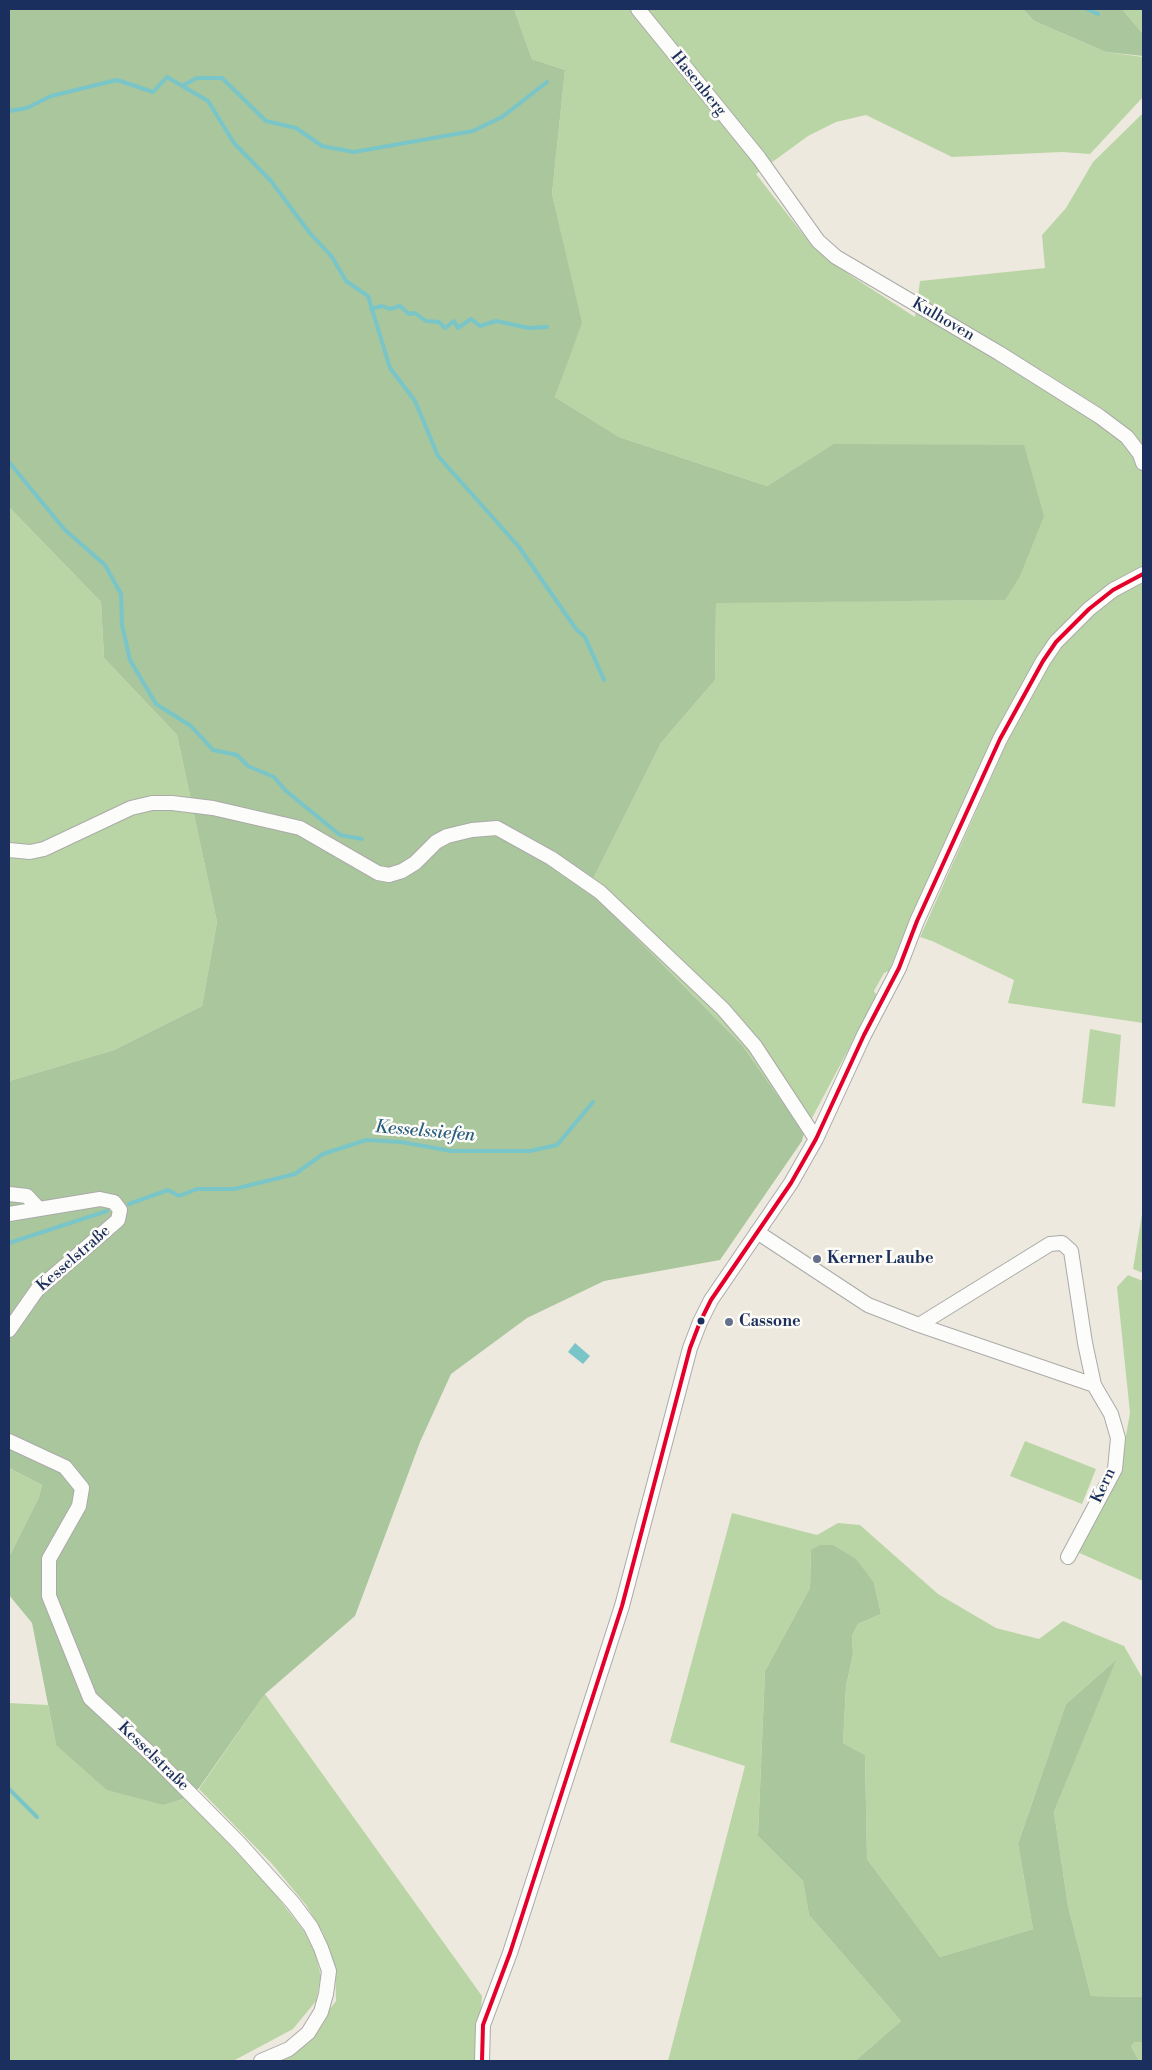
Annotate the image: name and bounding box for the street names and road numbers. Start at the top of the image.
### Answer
street label: Hasenberg [666,48,730,120]
street label: Kulhoven [908,294,978,346]
street label: Kesselstraße [33,1222,115,1296]
street label: Kern [1088,1465,1120,1507]
street label: Kesselstraße [113,1718,193,1796]

